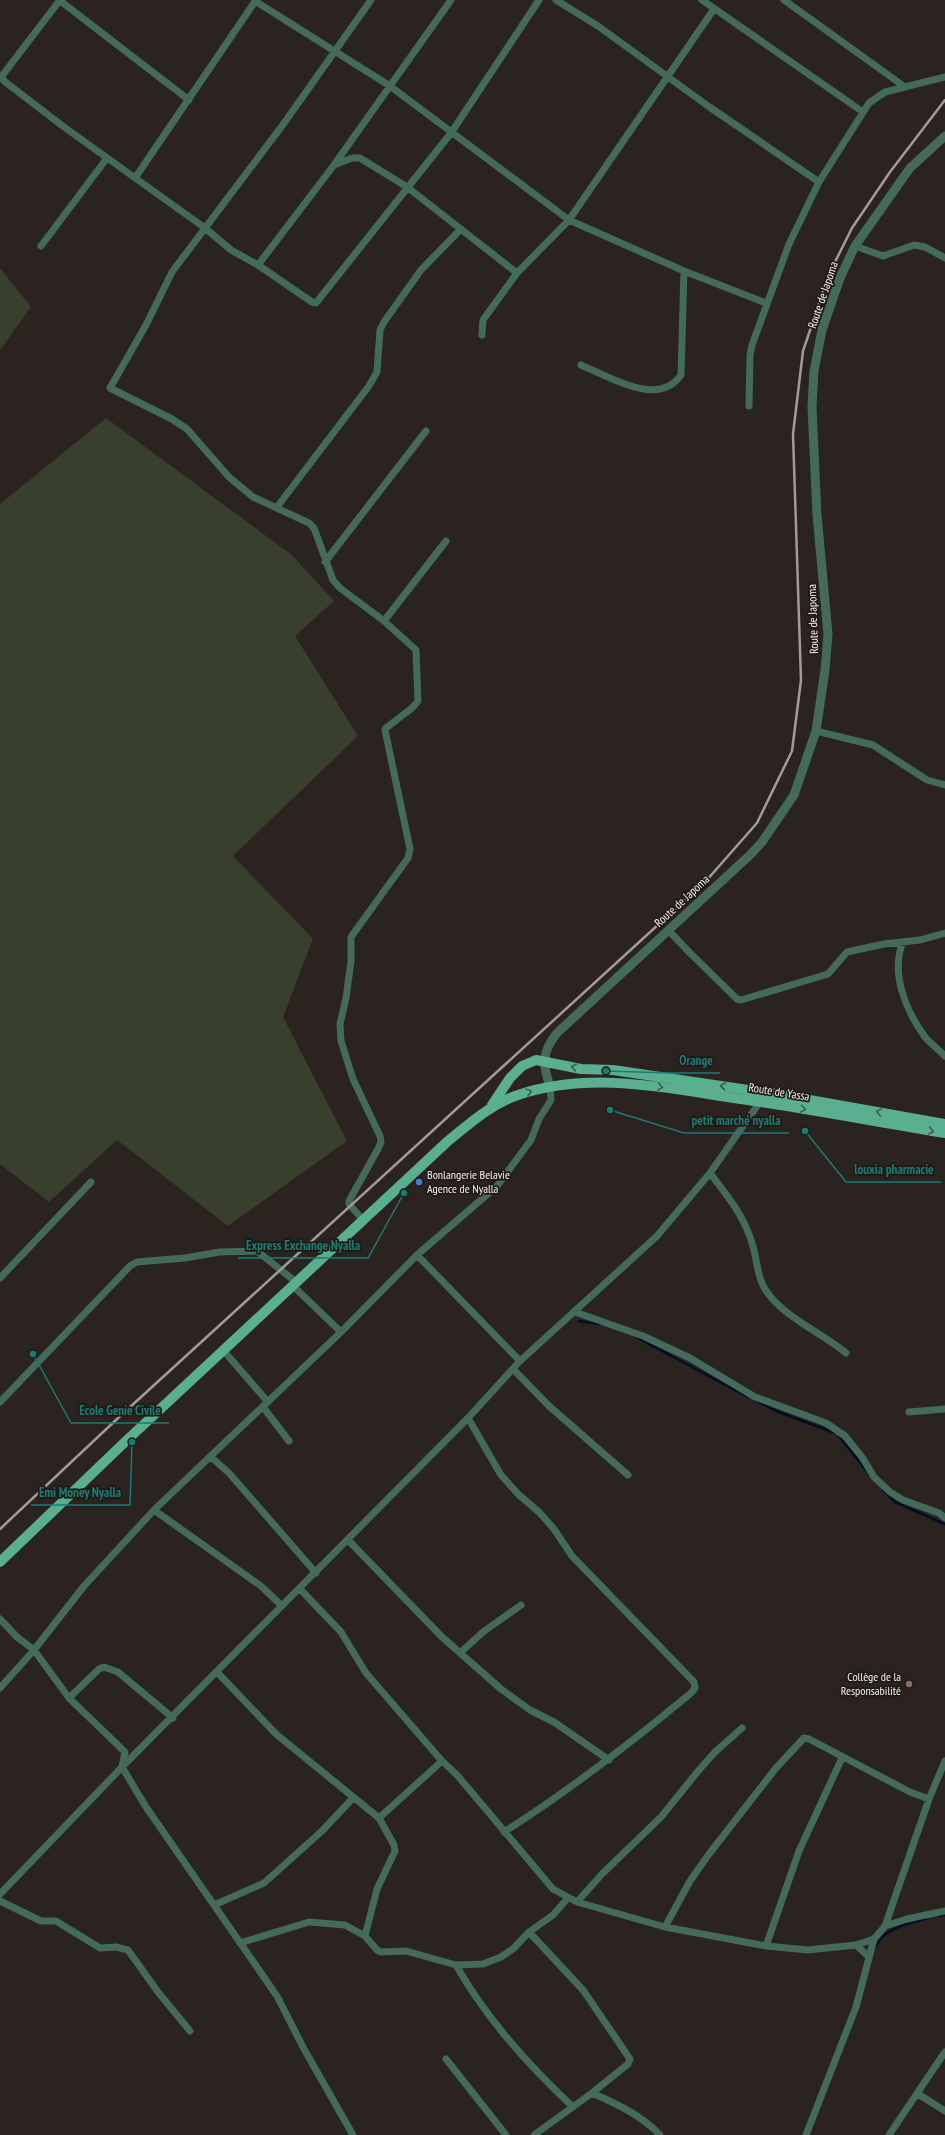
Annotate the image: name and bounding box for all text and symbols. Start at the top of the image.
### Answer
street label: Route de Japoma [804,259,841,330]
street label: Route de Japoma [804,584,821,654]
street label: Route de Japoma [651,871,712,930]
callout: Orange [671,1048,720,1073]
text: Orange [679,1052,713,1069]
one-way arrow [571,1063,577,1072]
street label: Route de Yassa [748,1079,811,1104]
one-way arrow [657,1082,664,1091]
one-way arrow [720,1082,726,1091]
one-way arrow [525,1088,532,1097]
one-way arrow [800,1104,806,1113]
callout: petit marché nyalla [684,1108,789,1133]
one-way arrow [876,1108,882,1117]
text: petit marché nyalla [691,1112,781,1129]
one-way arrow [928,1126,934,1135]
callout: louxia pharmacie [846,1157,941,1182]
text: louxia pharmacie [854,1161,934,1178]
place label: Bonlangerie Belavie Agence de Nyalla [427,1167,510,1196]
marker: Bonlangerie Belavie Agence de Nyalla [414,1177,424,1187]
callout: Express Exchange Nyalla [238,1233,368,1258]
text: Express Exchange Nyalla [246,1237,360,1254]
callout: Ecole Genie Civile [71,1398,169,1423]
text: Ecole Genie Civile [79,1402,161,1419]
callout: Emi Money Nyalla [31,1480,130,1505]
text: Emi Money Nyalla [39,1484,121,1501]
place label: Collège de la Responsabilité [841,1669,901,1698]
marker: Collège de la Responsabilité [904,1679,914,1689]

